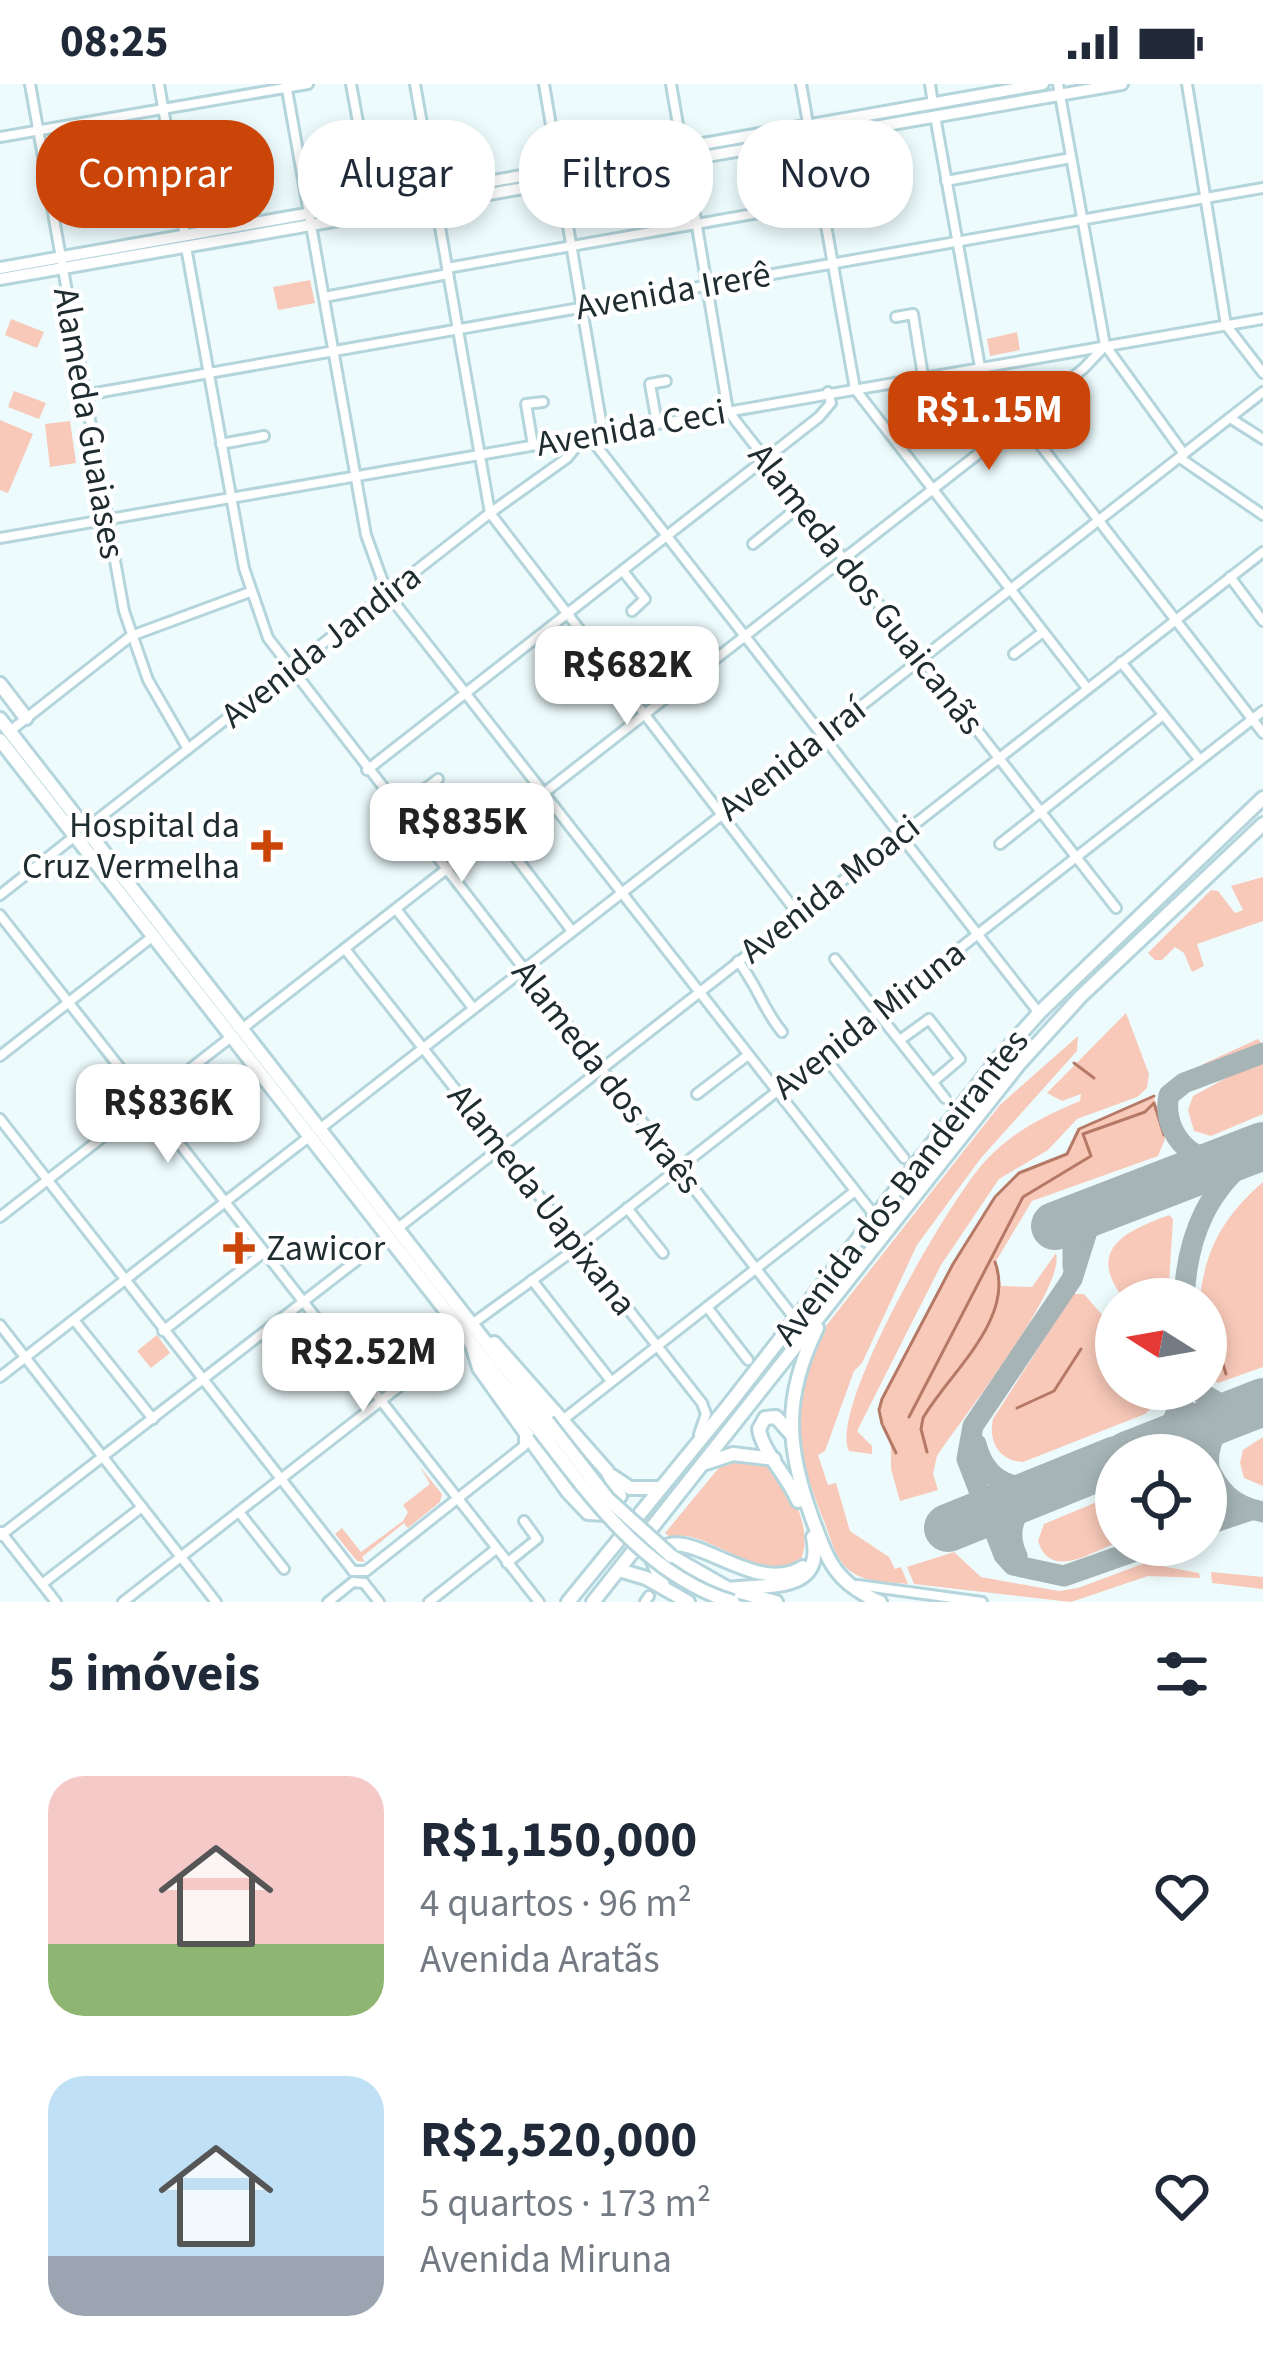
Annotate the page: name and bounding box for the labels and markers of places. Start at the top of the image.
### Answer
pin: R$1.15M [878,371,1100,473]
pin: R$682K [529,626,725,728]
pin: R$835K [364,783,560,885]
place label: Hospital da Cruz Vermelha [22,800,240,892]
marker: Hospital da Cruz Vermelha [251,830,283,862]
pin: R$836K [70,1064,266,1166]
place label: Zawicor [266,1223,386,1274]
marker: Zawicor [223,1232,255,1264]
pin: R$2.52M [252,1313,474,1415]

